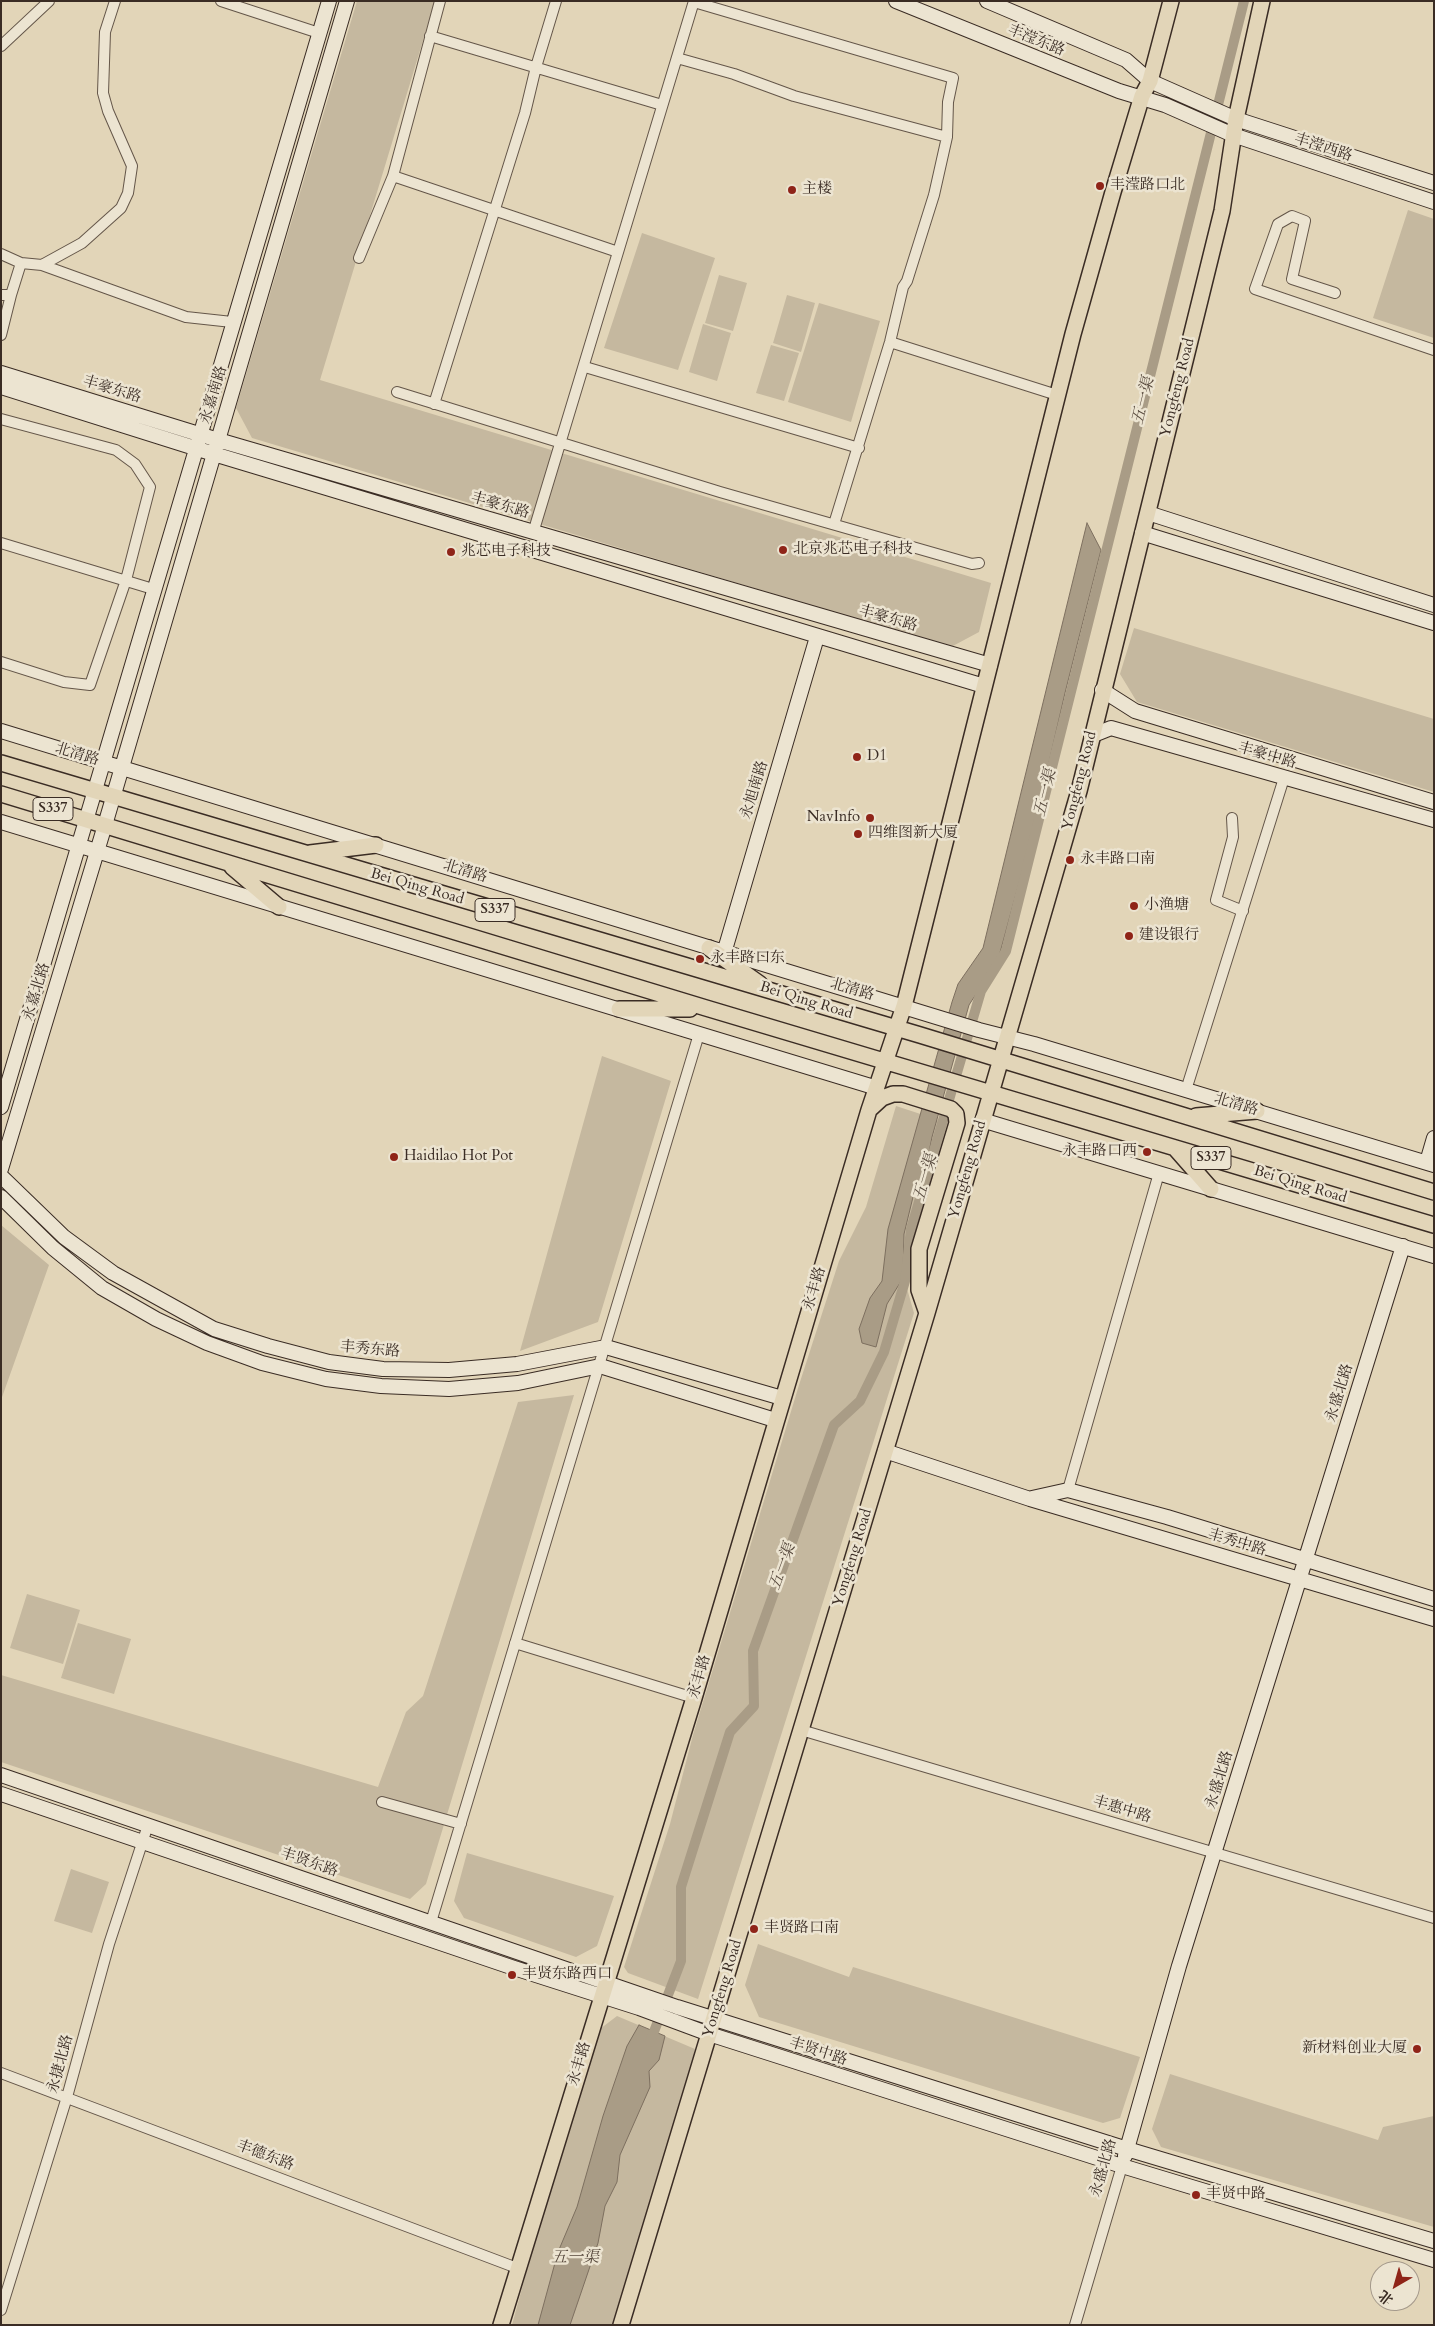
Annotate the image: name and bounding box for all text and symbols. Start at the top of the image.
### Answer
street label: 丰滢东路 [1005,21,1067,61]
street label: 丰滢西路 [1292,130,1354,166]
place label: 丰滢路口北 [1110,177,1185,195]
marker: 丰滢路口北 [1094,180,1106,192]
place label: 主楼 [802,181,832,199]
marker: 主楼 [786,184,798,196]
street label: Yongfeng Road [1157,337,1199,439]
street label: 永嘉南路 [197,364,231,426]
street label: 丰豪东路 [81,373,143,407]
water label: 五一渠 [1129,375,1159,427]
street label: 丰豪东路 [469,489,531,523]
place label: 北京兆芯电子科技 [793,541,913,559]
place label: 兆芯电子科技 [461,543,551,561]
marker: 北京兆芯电子科技 [777,544,789,556]
marker: 兆芯电子科技 [445,546,457,558]
street label: 丰豪东路 [857,602,919,636]
street label: Yongfeng Road [1059,730,1101,832]
street label: 丰豪中路 [1236,739,1298,773]
street label: 北清路 [53,740,101,770]
place label: D1 [867,748,887,766]
marker: D1 [851,751,863,763]
street label: 永旭南路 [738,759,772,821]
water label: 五一渠 [1031,767,1061,819]
road number: S337 [33,798,73,821]
place label: NavInfo [807,809,860,827]
marker: NavInfo [864,812,876,824]
place label: 四维图新大厦 [868,825,958,843]
marker: 四维图新大厦 [852,828,864,840]
place label: 永丰路口南 [1080,851,1155,869]
marker: 永丰路口南 [1064,854,1076,866]
street label: 北清路 [441,857,489,887]
street label: Bei Qing Road [368,865,466,909]
place label: 小渔塘 [1144,897,1189,915]
road number: S337 [475,898,515,922]
marker: 小渔塘 [1128,900,1140,912]
place label: 建设银行 [1139,927,1199,945]
marker: 建设银行 [1123,930,1135,942]
place label: 永丰路口东 [710,950,785,968]
marker: 永丰路口东 [694,953,706,965]
street label: 永嘉北路 [20,961,54,1023]
street label: 北清路 [828,975,876,1005]
street label: Bei Qing Road [757,978,855,1024]
street label: 北清路 [1212,1090,1260,1120]
street label: Yongfeng Road [945,1119,991,1221]
place label: 永丰路口西 [1062,1143,1137,1161]
marker: 永丰路口西 [1141,1146,1153,1158]
road number: S337 [1191,1146,1231,1170]
place label: Haidilao Hot Pot [404,1148,513,1166]
marker: Haidilao Hot Pot [388,1151,400,1163]
water label: 五一渠 [910,1152,942,1204]
street label: Bei Qing Road [1251,1162,1349,1208]
street label: 永丰路 [800,1265,830,1313]
street label: 丰秀东路 [339,1338,401,1362]
street label: 永盛北路 [1323,1362,1357,1424]
street label: Yongfeng Road [830,1507,876,1609]
street label: 丰秀中路 [1206,1526,1268,1560]
water label: 五一渠 [766,1541,800,1593]
street label: 永丰路 [685,1653,715,1701]
street label: 永盛北路 [1203,1749,1237,1811]
street label: 丰惠中路 [1091,1793,1153,1827]
street label: 丰贤东路 [278,1845,340,1881]
place label: 丰贤路口南 [764,1920,839,1938]
marker: 丰贤路口南 [748,1923,760,1935]
street label: Yongfeng Road [700,1938,746,2040]
place label: 丰贤东路西口 [522,1966,612,1984]
marker: 丰贤东路西口 [506,1969,518,1981]
street label: 永捷北路 [45,2033,77,2095]
street label: 丰贤中路 [787,2034,849,2070]
street label: 永丰路 [565,2040,595,2088]
place label: 新材料创业大厦 [1302,2040,1407,2058]
marker: 新材料创业大厦 [1411,2043,1423,2055]
street label: 丰德东路 [234,2137,296,2175]
street label: 永盛北路 [1087,2137,1121,2199]
place label: 丰贤中路 [1206,2186,1266,2204]
marker: 丰贤中路 [1190,2189,1202,2201]
water label: 五一渠 [551,2248,599,2268]
north arrow [1370,2261,1420,2311]
text: 北 [1375,2286,1397,2309]

